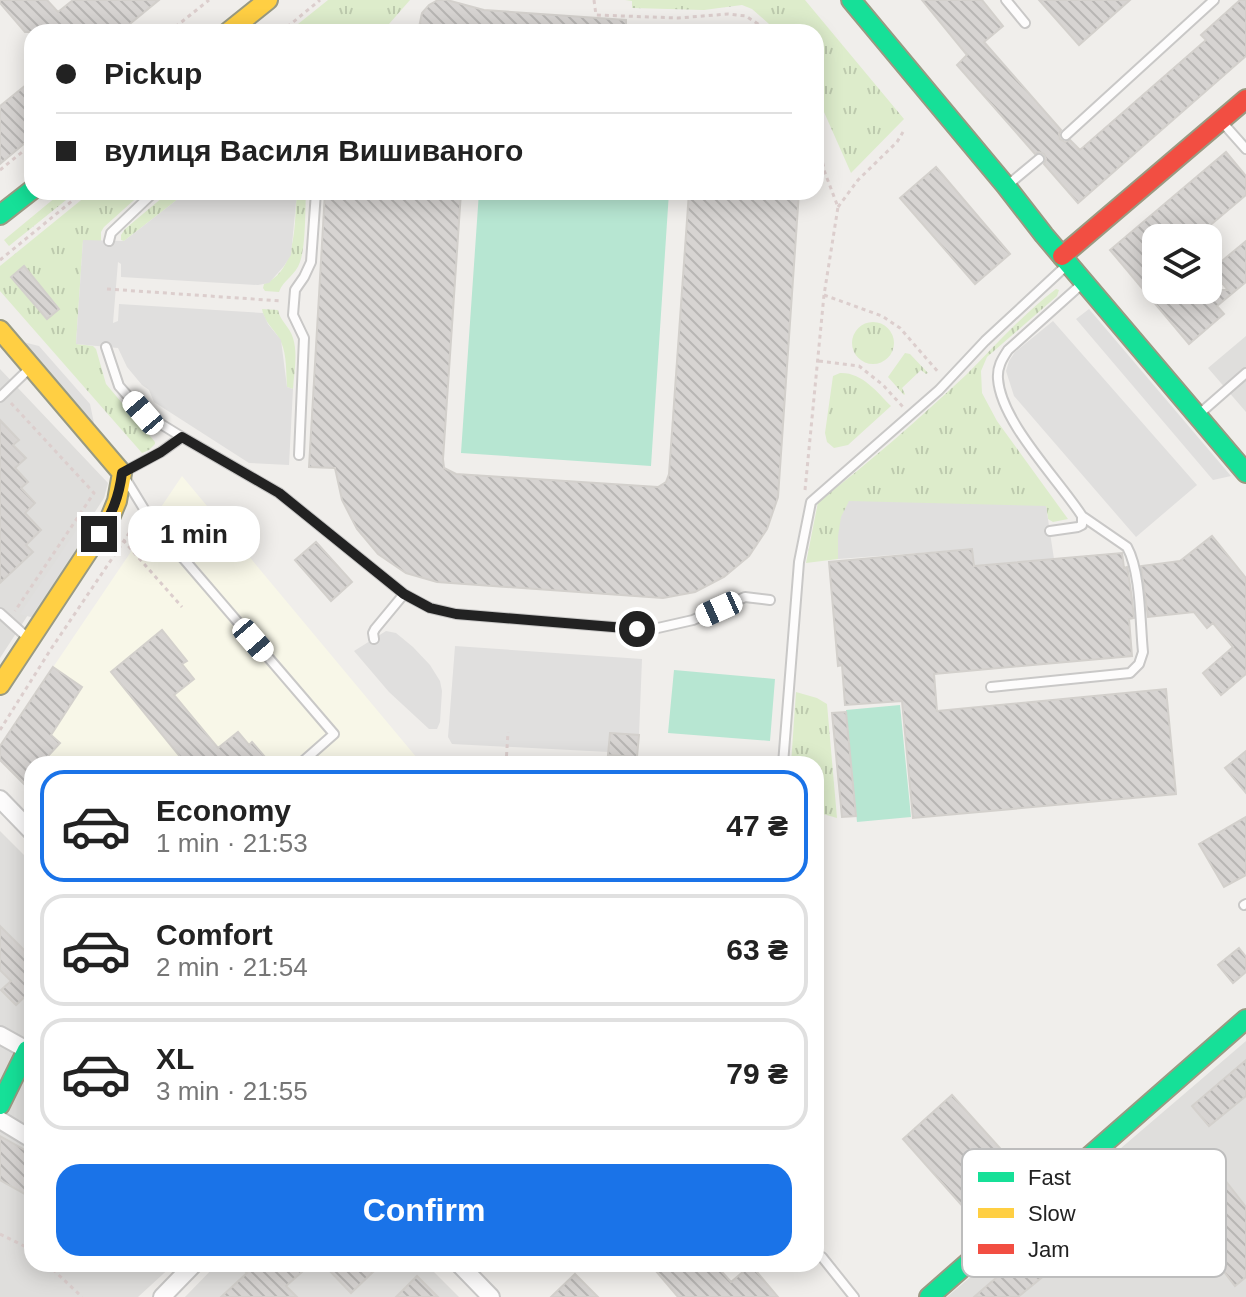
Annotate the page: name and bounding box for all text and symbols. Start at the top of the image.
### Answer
text: Pickup [104,57,202,90]
text: вулиця Василя Вишиваного [104,134,523,167]
map controls [1142,224,1222,304]
button: layers [1142,224,1222,304]
car [118,387,168,439]
callout: 1 min [127,506,259,562]
route end [81,516,117,552]
text: 1 min [160,519,228,549]
car [692,588,746,630]
route start [619,611,655,647]
car [228,614,278,666]
icon: car [60,790,132,862]
text: Economy [156,794,291,827]
text: 47 ₴ [726,809,788,842]
text: 1 min · 21:53 [156,828,308,858]
icon: car [60,914,132,986]
text: Comfort [156,918,273,951]
text: 63 ₴ [726,933,788,966]
text: 2 min · 21:54 [156,952,308,982]
icon: car [60,1038,132,1110]
text: XL [156,1042,194,1075]
text: 79 ₴ [726,1057,788,1090]
text: 3 min · 21:55 [156,1076,308,1106]
legend [962,1149,1226,1277]
button: Confirm [56,1164,792,1256]
text: Fast [1028,1165,1071,1190]
text: Slow [1028,1201,1076,1226]
text: Jam [1028,1237,1070,1262]

